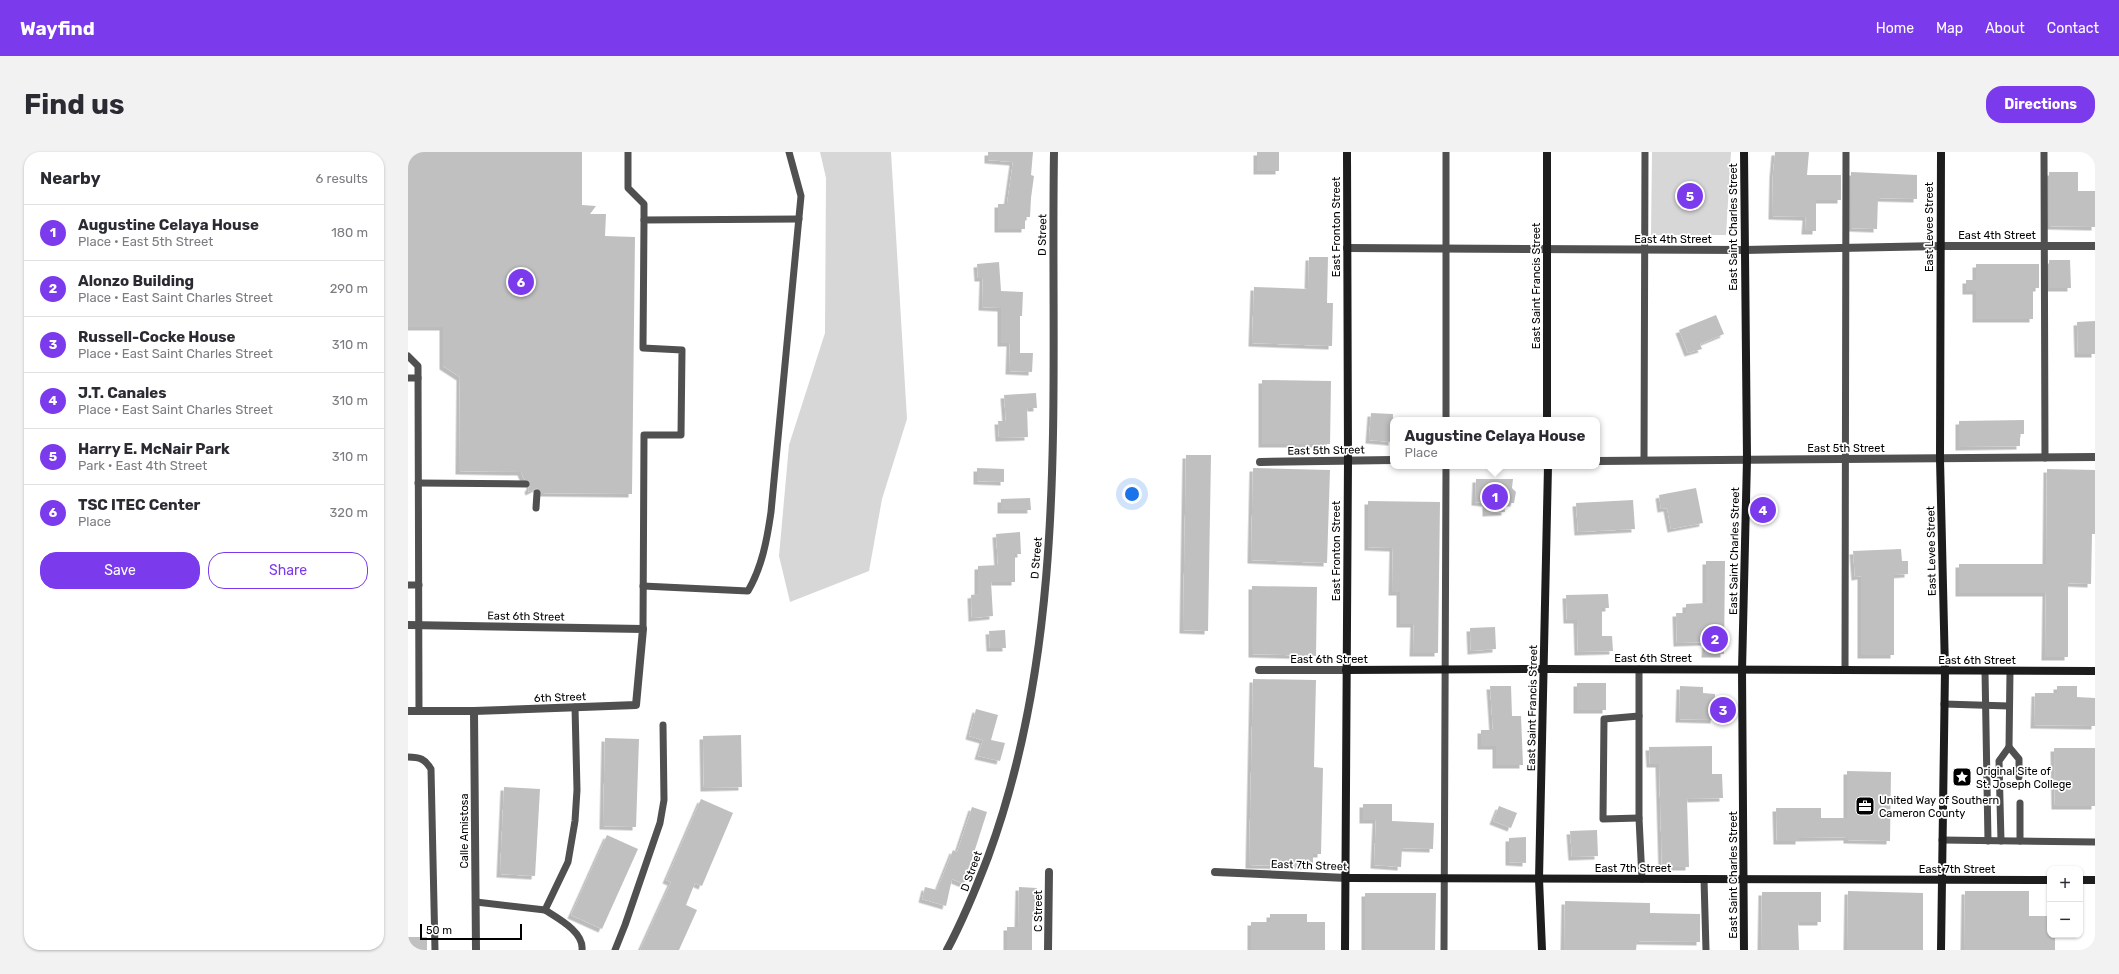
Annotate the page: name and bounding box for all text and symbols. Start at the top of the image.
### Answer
text: Wayfind [20,17,95,40]
text: Home [1876,20,1914,37]
text: Map [1936,20,1963,37]
text: About [1985,20,2025,37]
text: Contact [2047,20,2099,37]
button: Directions [1986,86,2095,123]
text: Find us [24,88,124,121]
street label: East Saint Charles Street [1727,162,1740,291]
text: Nearby [40,168,101,188]
text: 6 results [316,171,368,186]
street label: East Fronton Street [1330,176,1343,277]
pin: 5 [1677,181,1703,211]
street label: East Levee Street [1923,181,1936,272]
street label: D Street [1036,213,1049,256]
text: Augustine Celaya House [78,216,259,234]
street label: East Saint Francis Street [1530,222,1543,349]
text: 1 [50,225,56,240]
text: 180 m [331,225,368,240]
street label: East 4th Street [1958,229,2037,242]
street label: East 4th Street [1634,233,1713,246]
text: Place · East 5th Street [78,234,213,249]
pin: 6 [508,267,534,297]
text: Alonzo Building [78,272,194,290]
text: 2 [49,281,57,296]
text: 290 m [330,281,368,296]
text: Place · East Saint Charles Street [78,290,273,305]
text: Russell-Cocke House [78,328,235,346]
text: 3 [49,337,57,352]
text: 310 m [332,337,368,352]
text: Place · East Saint Charles Street [78,346,273,361]
text: J.T. Canales [78,384,167,402]
text: 4 [49,393,57,408]
text: 310 m [332,393,368,408]
text: Place · East Saint Charles Street [78,402,273,417]
popup [1390,417,1600,469]
text: Augustine Celaya House [1405,427,1585,445]
text: Harry E. McNair Park [78,440,230,458]
street label: East 5th Street [1807,442,1885,455]
street label: East 5th Street [1287,443,1365,458]
text: Place [1405,445,1438,460]
text: 5 [49,449,57,464]
text: 310 m [332,449,368,464]
text: Park · East 4th Street [78,458,207,473]
pin: 1 [1482,482,1508,512]
your location [1122,484,1142,504]
street label: East Saint Charles Street [1727,486,1742,615]
pin: 4 [1750,495,1776,525]
text: TSC ITEC Center [78,496,200,514]
street label: East Fronton Street [1330,500,1343,601]
text: 6 [49,505,57,520]
text: 320 m [330,505,368,520]
street label: East Levee Street [1924,505,1939,596]
text: Place [78,514,111,529]
street label: D Street [1028,536,1045,580]
button: Save [40,552,200,589]
button: Share [208,552,368,589]
street label: East 6th Street [487,609,566,624]
pin: 2 [1702,624,1728,654]
street label: East Saint Francis Street [1525,644,1540,771]
street label: East 6th Street [1614,652,1692,665]
street label: East 6th Street [1290,653,1368,666]
street label: East 6th Street [1938,654,2016,667]
street label: 6th Street [534,690,587,705]
pin: 3 [1710,695,1736,725]
place label: Original Site of St. Joseph College [1976,765,2072,791]
place icon: Original Site of St. Joseph College [1951,766,1973,788]
street label: Calle Amistosa [458,793,471,869]
place label: United Way of Southern Cameron County [1879,794,1999,820]
office icon: United Way of Southern Cameron County [1854,795,1876,817]
street label: East Saint Charles Street [1727,810,1740,939]
street label: D Street [958,849,985,893]
street label: East 7th Street [1271,858,1348,873]
street label: East 7th Street [1595,862,1672,875]
street label: East 7th Street [1919,863,1996,876]
map controls [2047,866,2083,938]
button: + [2047,866,2083,902]
street label: C Street [1032,889,1045,932]
button: − [2047,902,2083,938]
scale bar [420,922,522,941]
text: 50 m [426,924,452,937]

